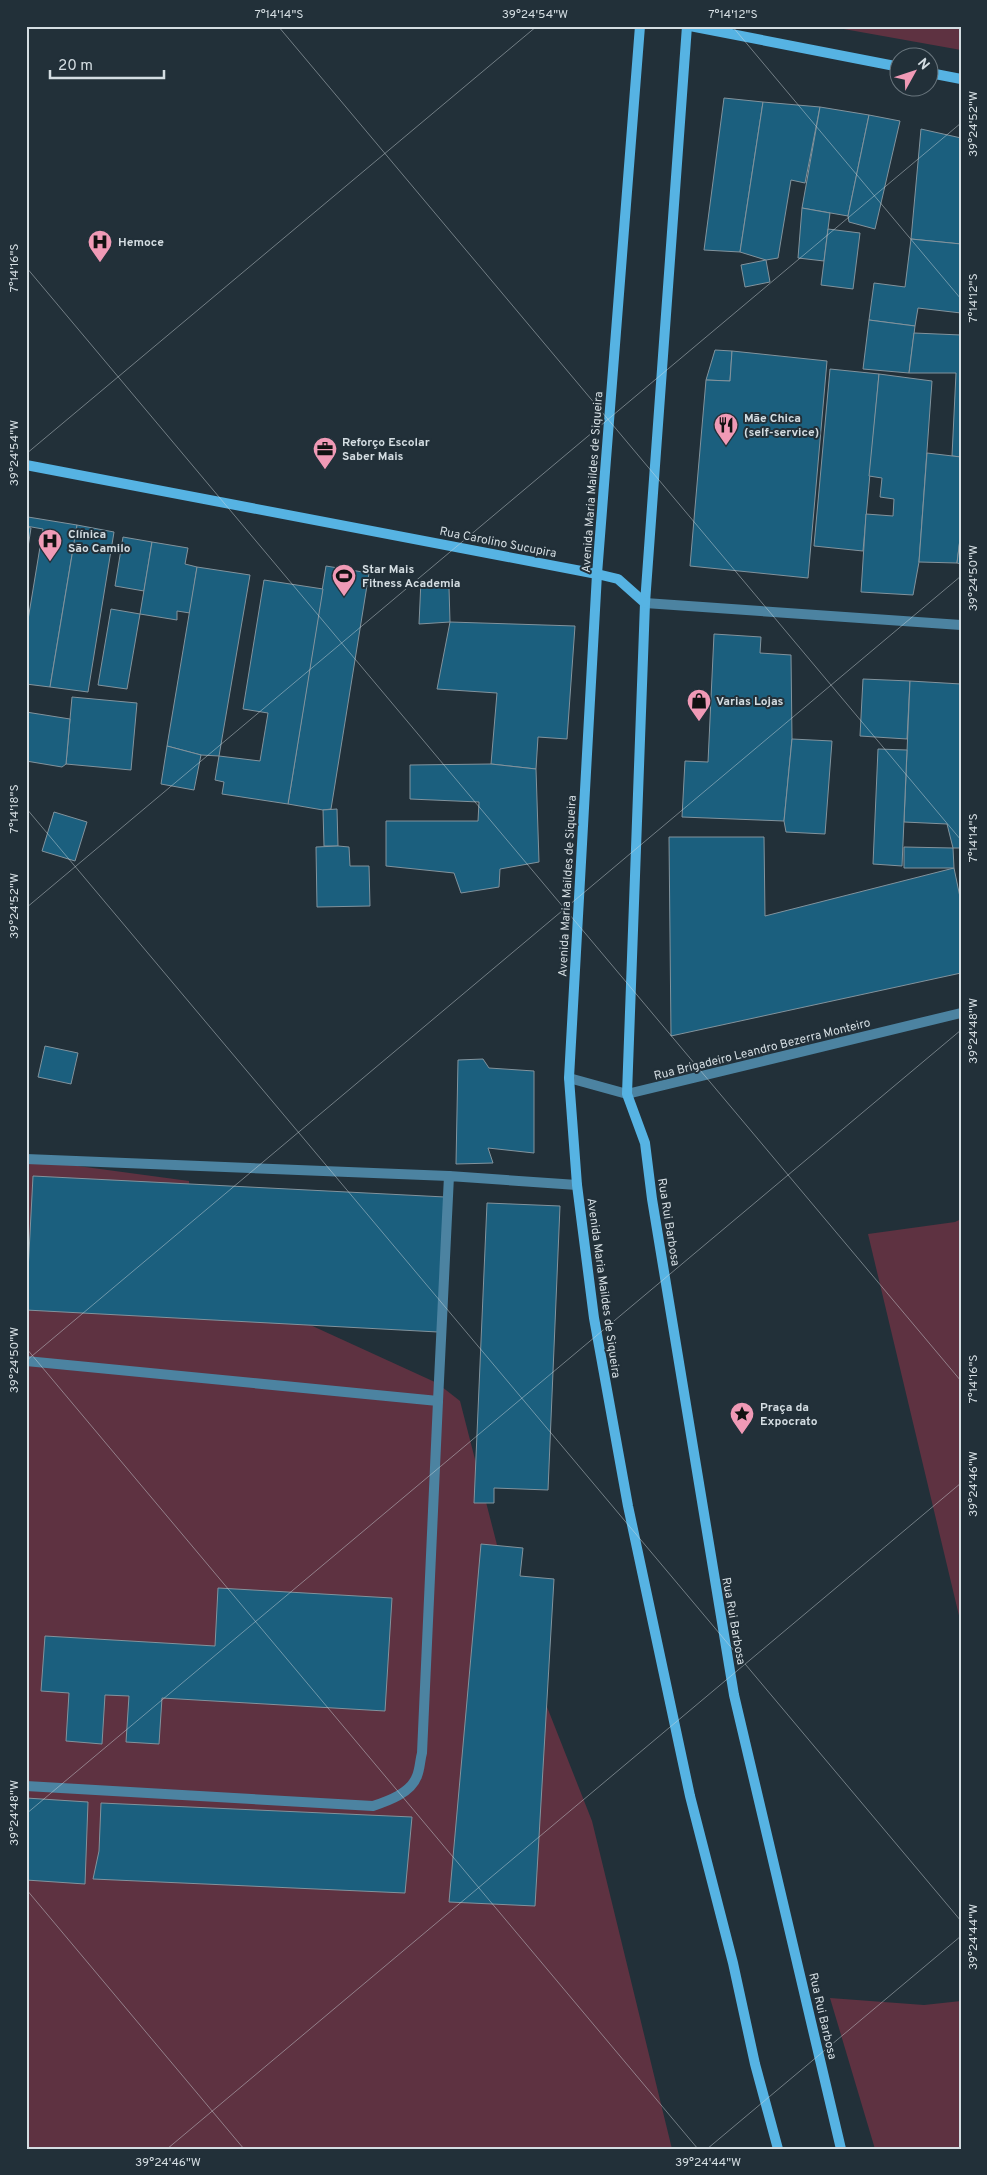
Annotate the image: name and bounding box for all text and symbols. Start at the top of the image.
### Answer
text: 7°14'14"S [254,7,304,23]
text: 39°24'54"W [502,7,568,23]
text: 7°14'12"S [708,7,758,23]
scale bar [50,48,164,80]
north arrow [890,48,940,98]
text: N [913,55,933,74]
text: 20 m [58,57,93,76]
text: 39°24'52"W [966,91,982,157]
hospital icon: Hemoce [87,229,113,263]
place label: Hemoce [118,235,164,251]
text: 7°14'16"S [7,243,23,293]
text: 7°14'12"S [966,273,982,323]
street label: Avenida Maria Maildes de Siqueira [579,391,607,573]
place label: Mãe Chica (self-service) [744,411,819,441]
restaurant icon: Mãe Chica (self-service) [713,412,739,446]
text: 39°24'54"W [7,420,23,486]
place label: Reforço Escolar Saber Mais [342,435,430,465]
office icon: Reforço Escolar Saber Mais [312,436,338,470]
street label: Rua Carolino Sucupira [438,524,558,562]
place label: Clínica São Camilo [68,527,131,557]
hospital icon: Clínica São Camilo [37,528,63,562]
text: 39°24'50"W [966,545,982,611]
place label: Star Mais Fitness Academia [362,562,461,592]
sports icon: Star Mais Fitness Academia [331,563,357,597]
shop icon: Varias Lojas [686,688,712,722]
place label: Varias Lojas [716,694,784,710]
text: 7°14'18"S [7,784,23,834]
street label: Avenida Maria Maildes de Siqueira [555,795,581,977]
text: 7°14'14"S [966,813,982,863]
text: 39°24'52"W [7,873,23,939]
text: 39°24'48"W [966,998,982,1064]
street label: Rua Brigadeiro Leandro Bezerra Monteiro [652,1015,873,1085]
street label: Rua Rui Barbosa [653,1177,683,1267]
street label: Avenida Maria Maildes de Siqueira [582,1197,624,1379]
text: 39°24'50"W [7,1327,23,1393]
text: 7°14'16"S [966,1354,982,1404]
place label: Praça da Expocrato [760,1400,818,1430]
place icon: Praça da Expocrato [729,1401,755,1435]
text: 39°24'46"W [966,1451,982,1517]
street label: Rua Rui Barbosa [717,1576,749,1666]
text: 39°24'48"W [7,1780,23,1846]
text: 39°24'44"W [966,1904,982,1970]
street label: Rua Rui Barbosa [804,1971,840,2061]
text: 39°24'46"W [135,2155,201,2171]
text: 39°24'44"W [675,2155,741,2171]

